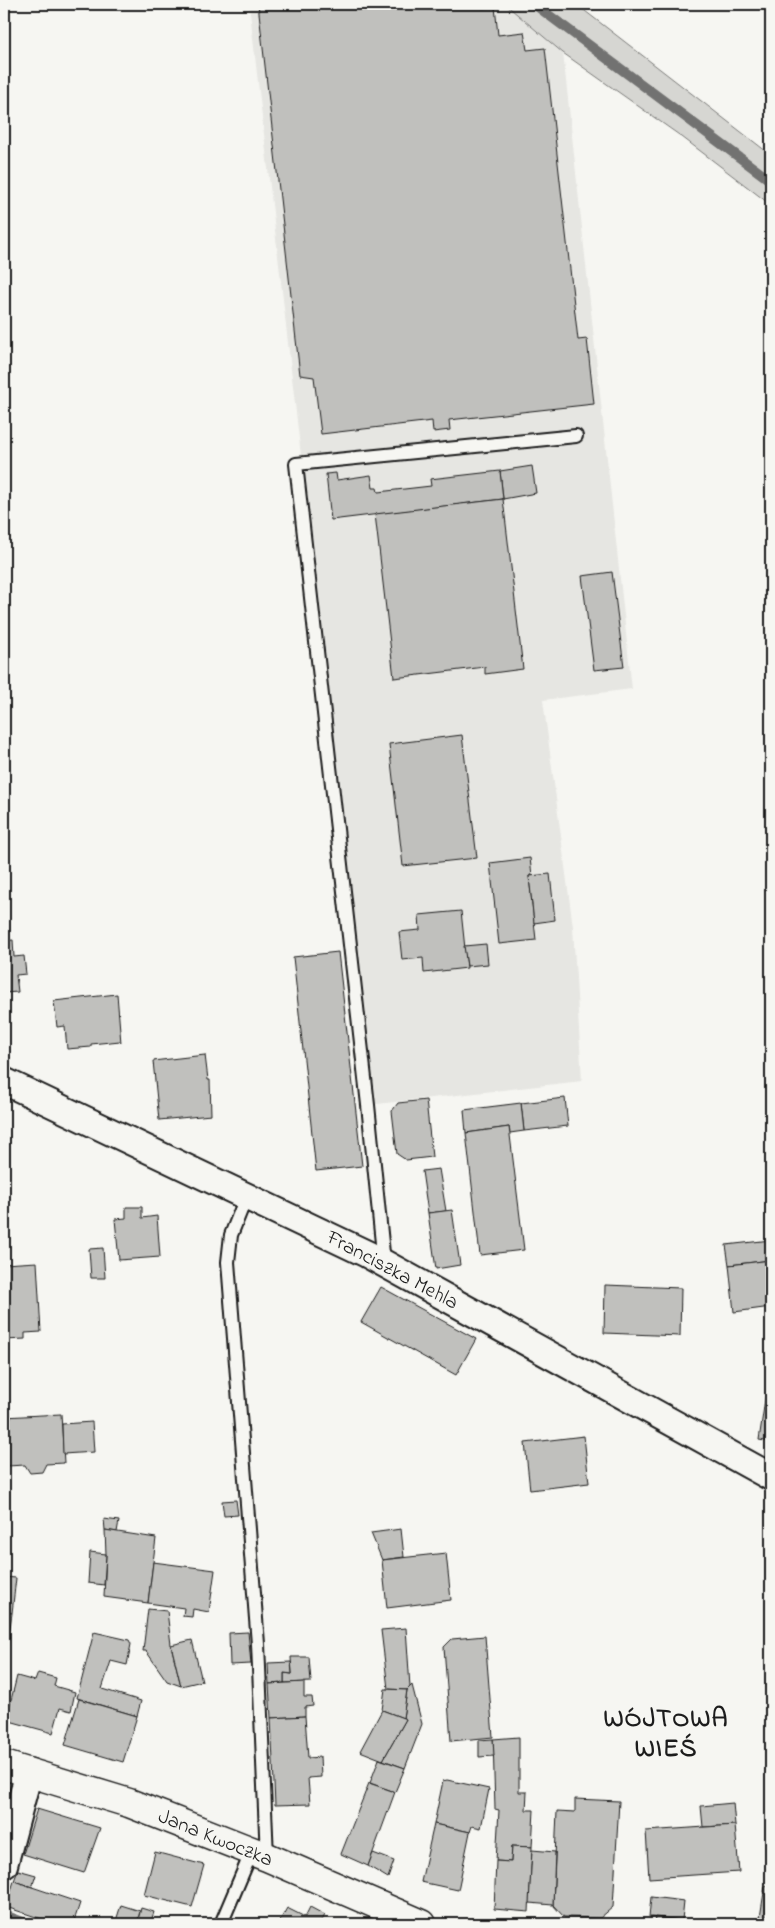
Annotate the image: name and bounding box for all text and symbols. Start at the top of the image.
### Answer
street label: Franciszka Mehla [320,1223,463,1318]
district label: WÓJTOWA WIEŚ [603,1701,729,1769]
street label: Jana Kwoczka [153,1802,277,1876]

